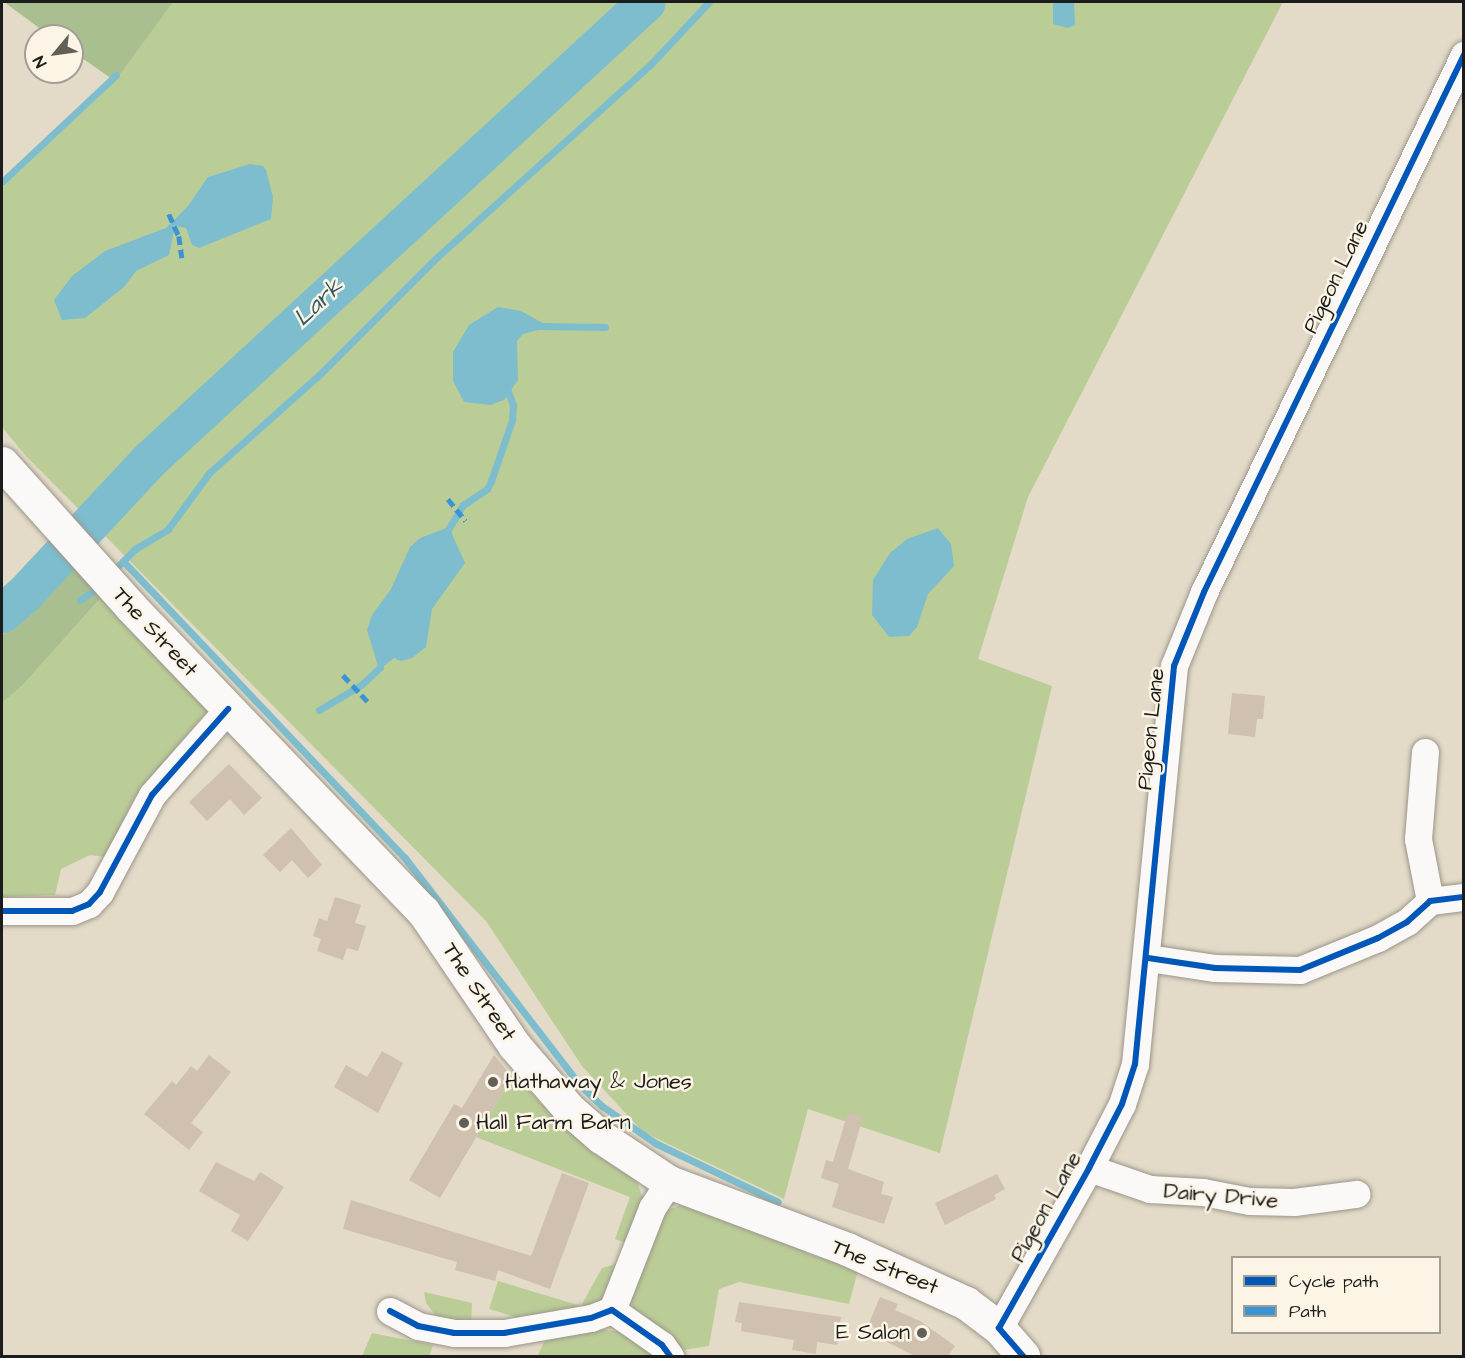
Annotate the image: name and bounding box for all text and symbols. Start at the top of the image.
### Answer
north arrow [24,24,84,84]
text: N [28,52,52,71]
street label: Pigeon Lane [1297,216,1375,338]
water label: Lark [288,273,350,333]
street label: The Street [107,582,203,682]
street label: Pigeon Lane [1131,667,1171,791]
street label: The Street [436,938,522,1046]
place label: Hathaway & Jones [505,1069,692,1095]
marker: Hathaway & Jones [486,1075,500,1089]
place label: Hall Farm Barn [476,1110,631,1136]
marker: Hall Farm Barn [457,1116,471,1130]
street label: Pigeon Lane [1005,1147,1087,1267]
street label: Dairy Drive [1163,1178,1279,1214]
street label: The Street [828,1234,942,1300]
legend [1231,1256,1441,1334]
text: Cycle path [1289,1269,1378,1294]
text: Path [1289,1299,1326,1324]
place label: E Salon [836,1320,910,1346]
marker: E Salon [915,1326,929,1340]

